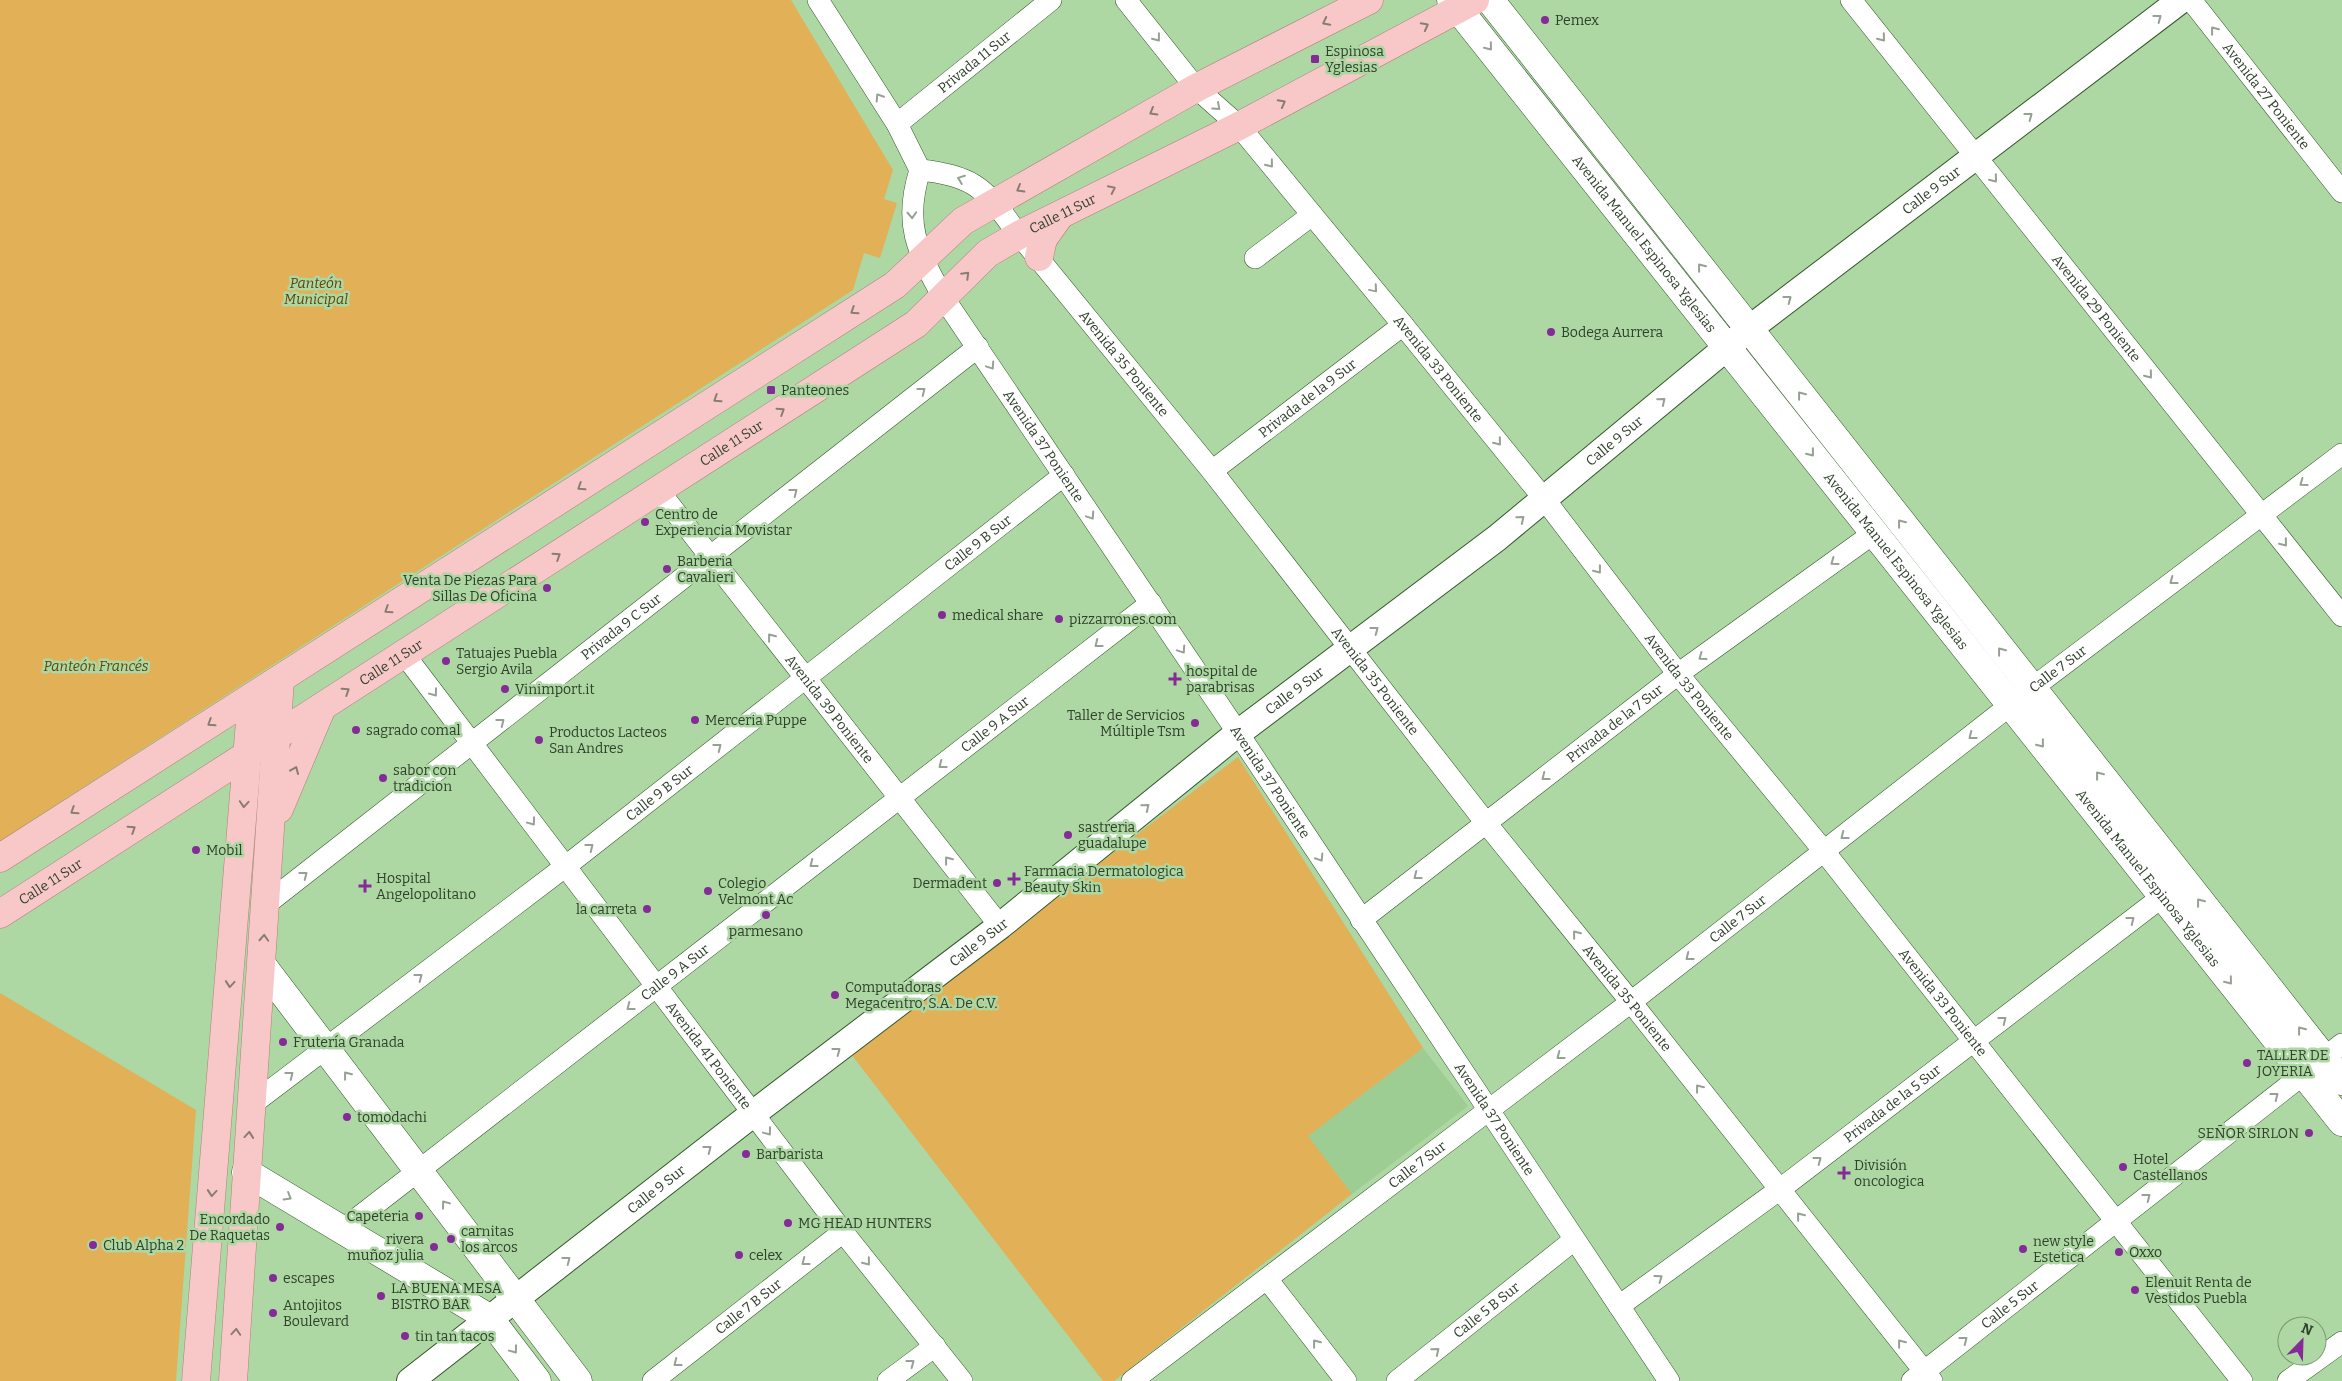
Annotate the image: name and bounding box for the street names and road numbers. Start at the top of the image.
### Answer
street label: Privada 11 Sur [934,27,1014,96]
street label: Avenida 27 Poniente [2219,39,2314,153]
street label: Avenida Manuel Espinosa Yglesias [1569,151,1720,336]
street label: Calle 9 Sur [1898,163,1964,218]
street label: Calle 11 Sur [1026,190,1099,237]
street label: Avenida 29 Poniente [2049,251,2145,365]
street label: Avenida 35 Poniente [1076,307,1172,420]
street label: Avenida 33 Poniente [1390,312,1487,426]
street label: Privada de la 9 Sur [1255,355,1360,441]
street label: Avenida 37 Poniente [1000,387,1088,505]
street label: Calle 9 Sur [1582,412,1646,469]
street label: Calle 11 Sur [696,416,766,470]
street label: Avenida Manuel Espinosa Yglesias [1821,469,1972,653]
street label: Calle 9 B Sur [941,511,1015,574]
street label: Privada 9 C Sur [577,590,665,663]
street label: Avenida 35 Poniente [1328,623,1423,738]
street label: Avenida 33 Poniente [1641,630,1738,744]
street label: Calle 11 Sur [356,635,426,689]
street label: Calle 7 Sur [2025,642,2090,696]
street label: Avenida 39 Poniente [782,651,877,766]
street label: Calle 9 Sur [1262,663,1327,718]
street label: Privada de la 7 Sur [1563,680,1666,766]
street label: Calle 9 A Sur [957,692,1032,756]
street label: Avenida 37 Poniente [1227,722,1314,841]
street label: Calle 9 B Sur [622,761,696,824]
street label: Avenida Manuel Espinosa Yglesias [2072,786,2224,970]
street label: Calle 11 Sur [15,855,85,908]
street label: Calle 7 Sur [1706,891,1770,946]
street label: Calle 9 Sur [946,915,1011,970]
street label: Calle 9 A Sur [637,940,712,1004]
street label: Avenida 35 Poniente [1579,941,1675,1055]
street label: Avenida 33 Poniente [1895,945,1991,1060]
street label: Avenida 41 Poniente [663,998,755,1113]
street label: Avenida 37 Poniente [1451,1059,1538,1178]
street label: Privada de la 5 Sur [1840,1061,1944,1146]
street label: Calle 7 Sur [1385,1137,1449,1192]
street label: Calle 9 Sur [624,1161,689,1217]
street label: Calle 7 B Sur [712,1275,785,1338]
street label: Calle 5 Sur [1977,1277,2042,1332]
street label: Calle 5 B Sur [1450,1278,1523,1342]

